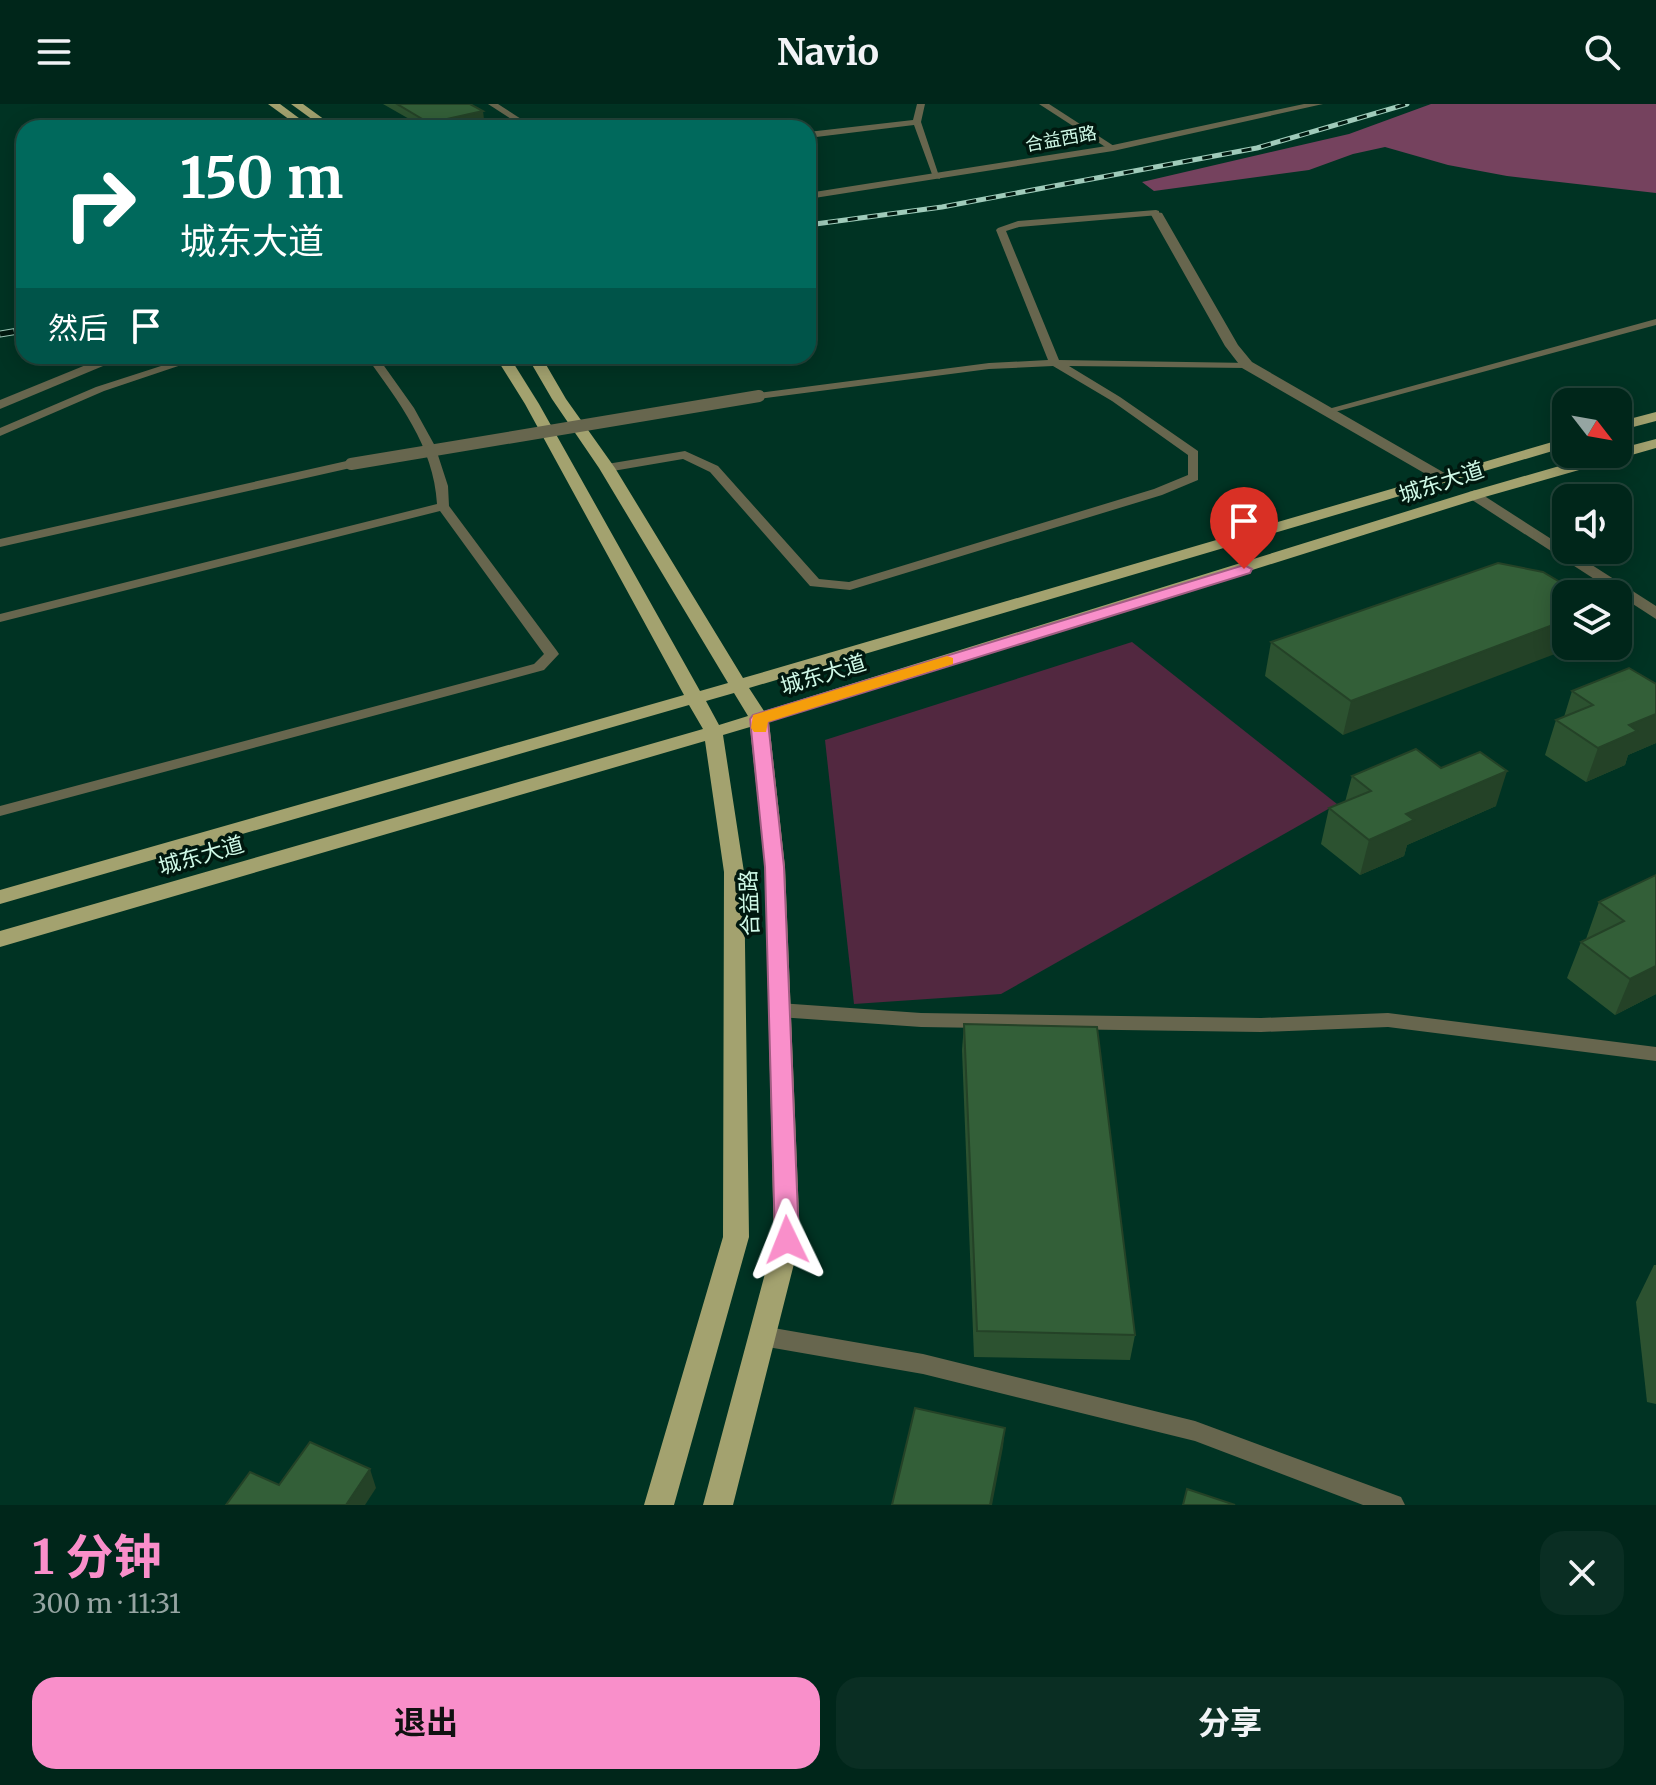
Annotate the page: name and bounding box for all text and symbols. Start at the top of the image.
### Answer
icon: menu [32,30,76,74]
text: Navio [777,30,879,75]
icon: search [1580,30,1624,74]
street label: 合益西路 [1023,121,1098,156]
text: 150 m [180,143,343,213]
icon: right [48,152,152,256]
text: 城东大道 [180,219,324,264]
icon: arrive [124,304,168,348]
text: 然后 [48,309,108,347]
north arrow [1552,388,1632,468]
map controls [1552,388,1632,660]
street label: 城东大道 [1395,455,1487,509]
button: sound [1552,484,1632,564]
pin [1210,487,1278,569]
icon: arrive [1222,499,1266,543]
button: layers [1552,580,1632,660]
street label: 城东大道 [777,648,869,700]
street label: 城东大道 [155,829,247,881]
street label: 合益路 [734,870,764,936]
position arrow [745,1198,829,1282]
text: 1 分钟 [32,1527,162,1587]
button: close [1540,1531,1624,1615]
text: 300 m · 11:31 [32,1587,181,1620]
button: 退出 [32,1677,820,1769]
button: 分享 [836,1677,1624,1769]

